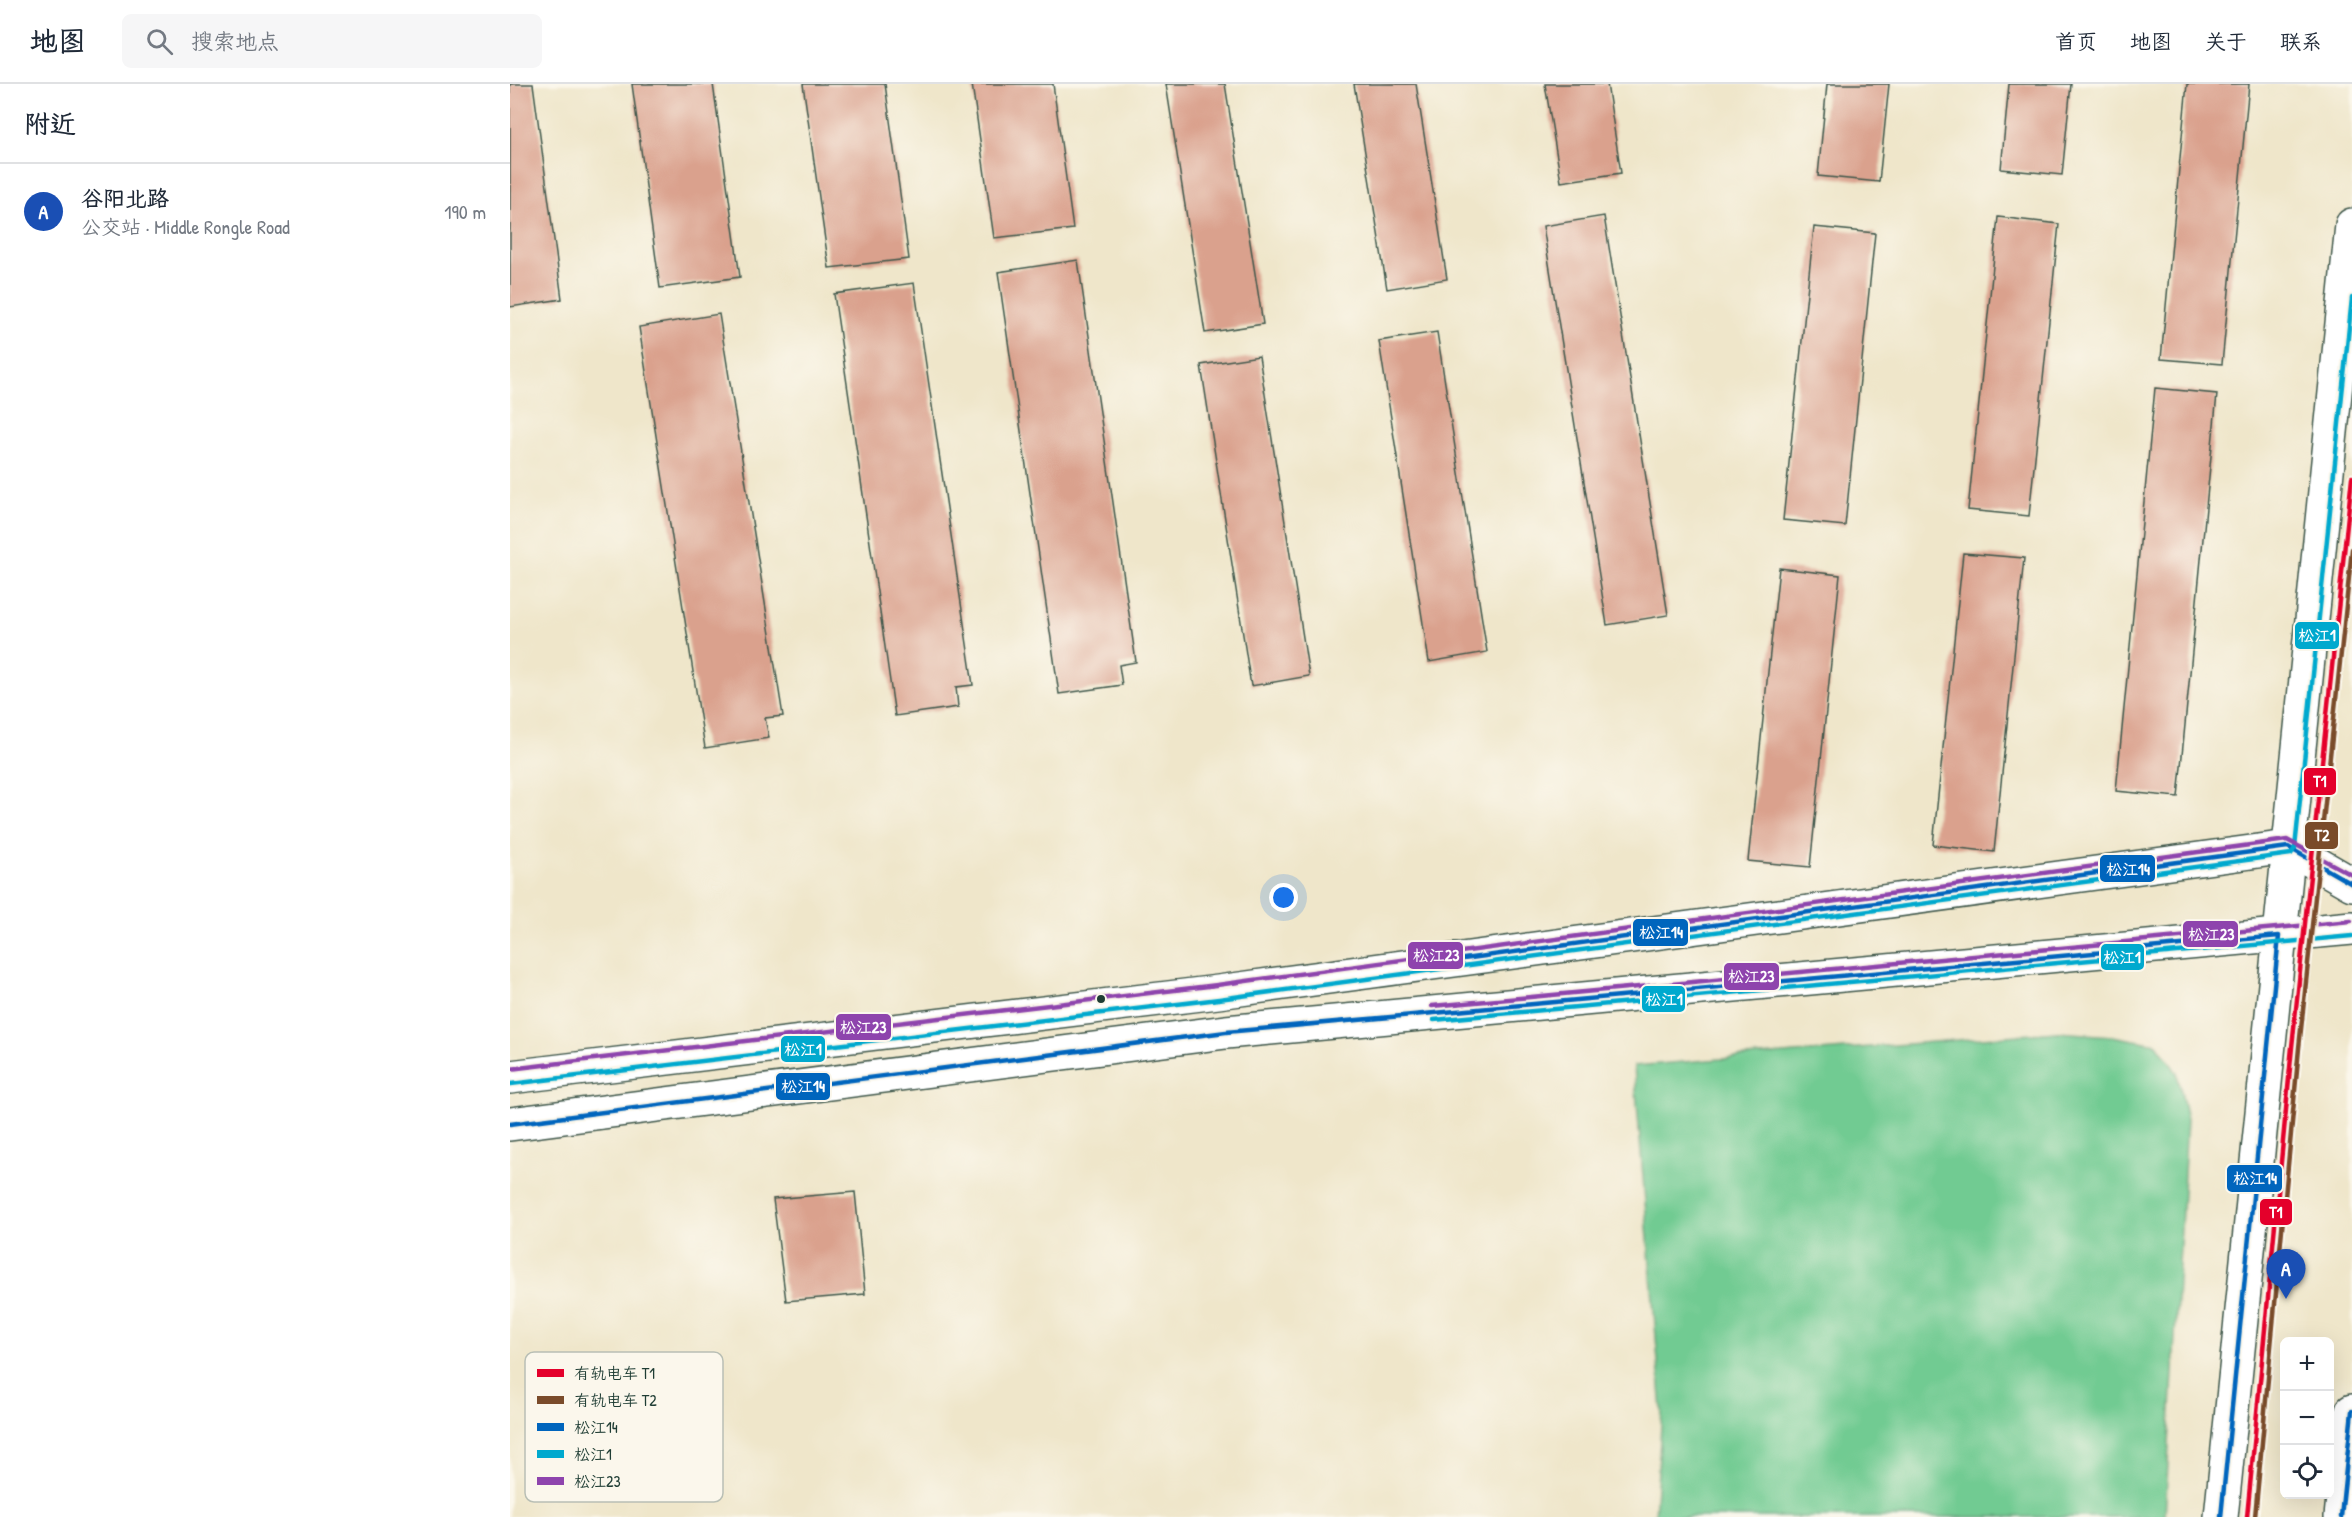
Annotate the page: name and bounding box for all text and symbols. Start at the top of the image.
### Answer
search box [122,14,542,68]
text: 地图 [30,22,86,60]
icon: search [143,25,176,58]
text: 搜索地点 [191,26,279,56]
text: 首页 [2055,27,2097,56]
text: 地图 [2130,27,2172,56]
text: 关于 [2205,27,2247,56]
text: 联系 [2280,27,2322,56]
text: 附近 [24,106,76,141]
text: 谷阳北路 [81,183,169,213]
text: A [39,198,48,225]
text: 190 m [444,198,486,225]
text: 公交站 · Middle Rongle Road [81,213,290,240]
line badge: 松江1 [2294,621,2340,650]
text: 松江1 [2298,624,2336,646]
line badge: T1 [2303,767,2337,796]
text: T1 [2312,770,2327,792]
line badge: T2 [2304,821,2339,850]
text: T2 [2314,824,2330,846]
line badge: 松江14 [2099,854,2156,883]
text: 松江14 [2106,858,2150,880]
your location [1269,883,1298,912]
line badge: 松江14 [1632,918,1689,947]
line badge: 松江23 [2182,920,2239,948]
text: 松江14 [1639,921,1683,943]
text: 松江23 [2188,923,2234,945]
line badge: 松江23 [1407,941,1464,970]
line badge: 松江1 [2100,943,2145,971]
text: 松江23 [1413,944,1459,966]
text: 松江1 [2103,946,2141,968]
line badge: 松江23 [1723,962,1780,991]
text: 松江23 [1728,965,1774,987]
line badge: 松江1 [1641,985,1686,1013]
text: 松江1 [1645,988,1683,1010]
unlabelled marker [1095,993,1107,1005]
line badge: 松江23 [835,1013,892,1041]
text: 松江23 [840,1016,886,1038]
line badge: 松江1 [780,1035,826,1063]
text: 松江1 [784,1038,822,1060]
line badge: 松江14 [775,1072,831,1101]
text: 松江14 [781,1075,825,1097]
line badge: 松江14 [2226,1164,2283,1193]
text: 松江14 [2233,1167,2277,1189]
line badge: T1 [2259,1198,2293,1226]
text: T1 [2268,1201,2283,1223]
pin: A [2266,1250,2306,1299]
map controls [2280,1337,2334,1499]
button: + [2280,1337,2334,1391]
legend [525,1352,723,1502]
text: 有轨电车 T1 [574,1362,655,1384]
text: 有轨电车 T2 [574,1389,657,1411]
button: − [2280,1391,2334,1445]
text: 松江14 [574,1416,618,1438]
text: 松江1 [574,1443,612,1465]
button: locate [2280,1445,2334,1499]
text: 松江23 [574,1470,621,1492]

